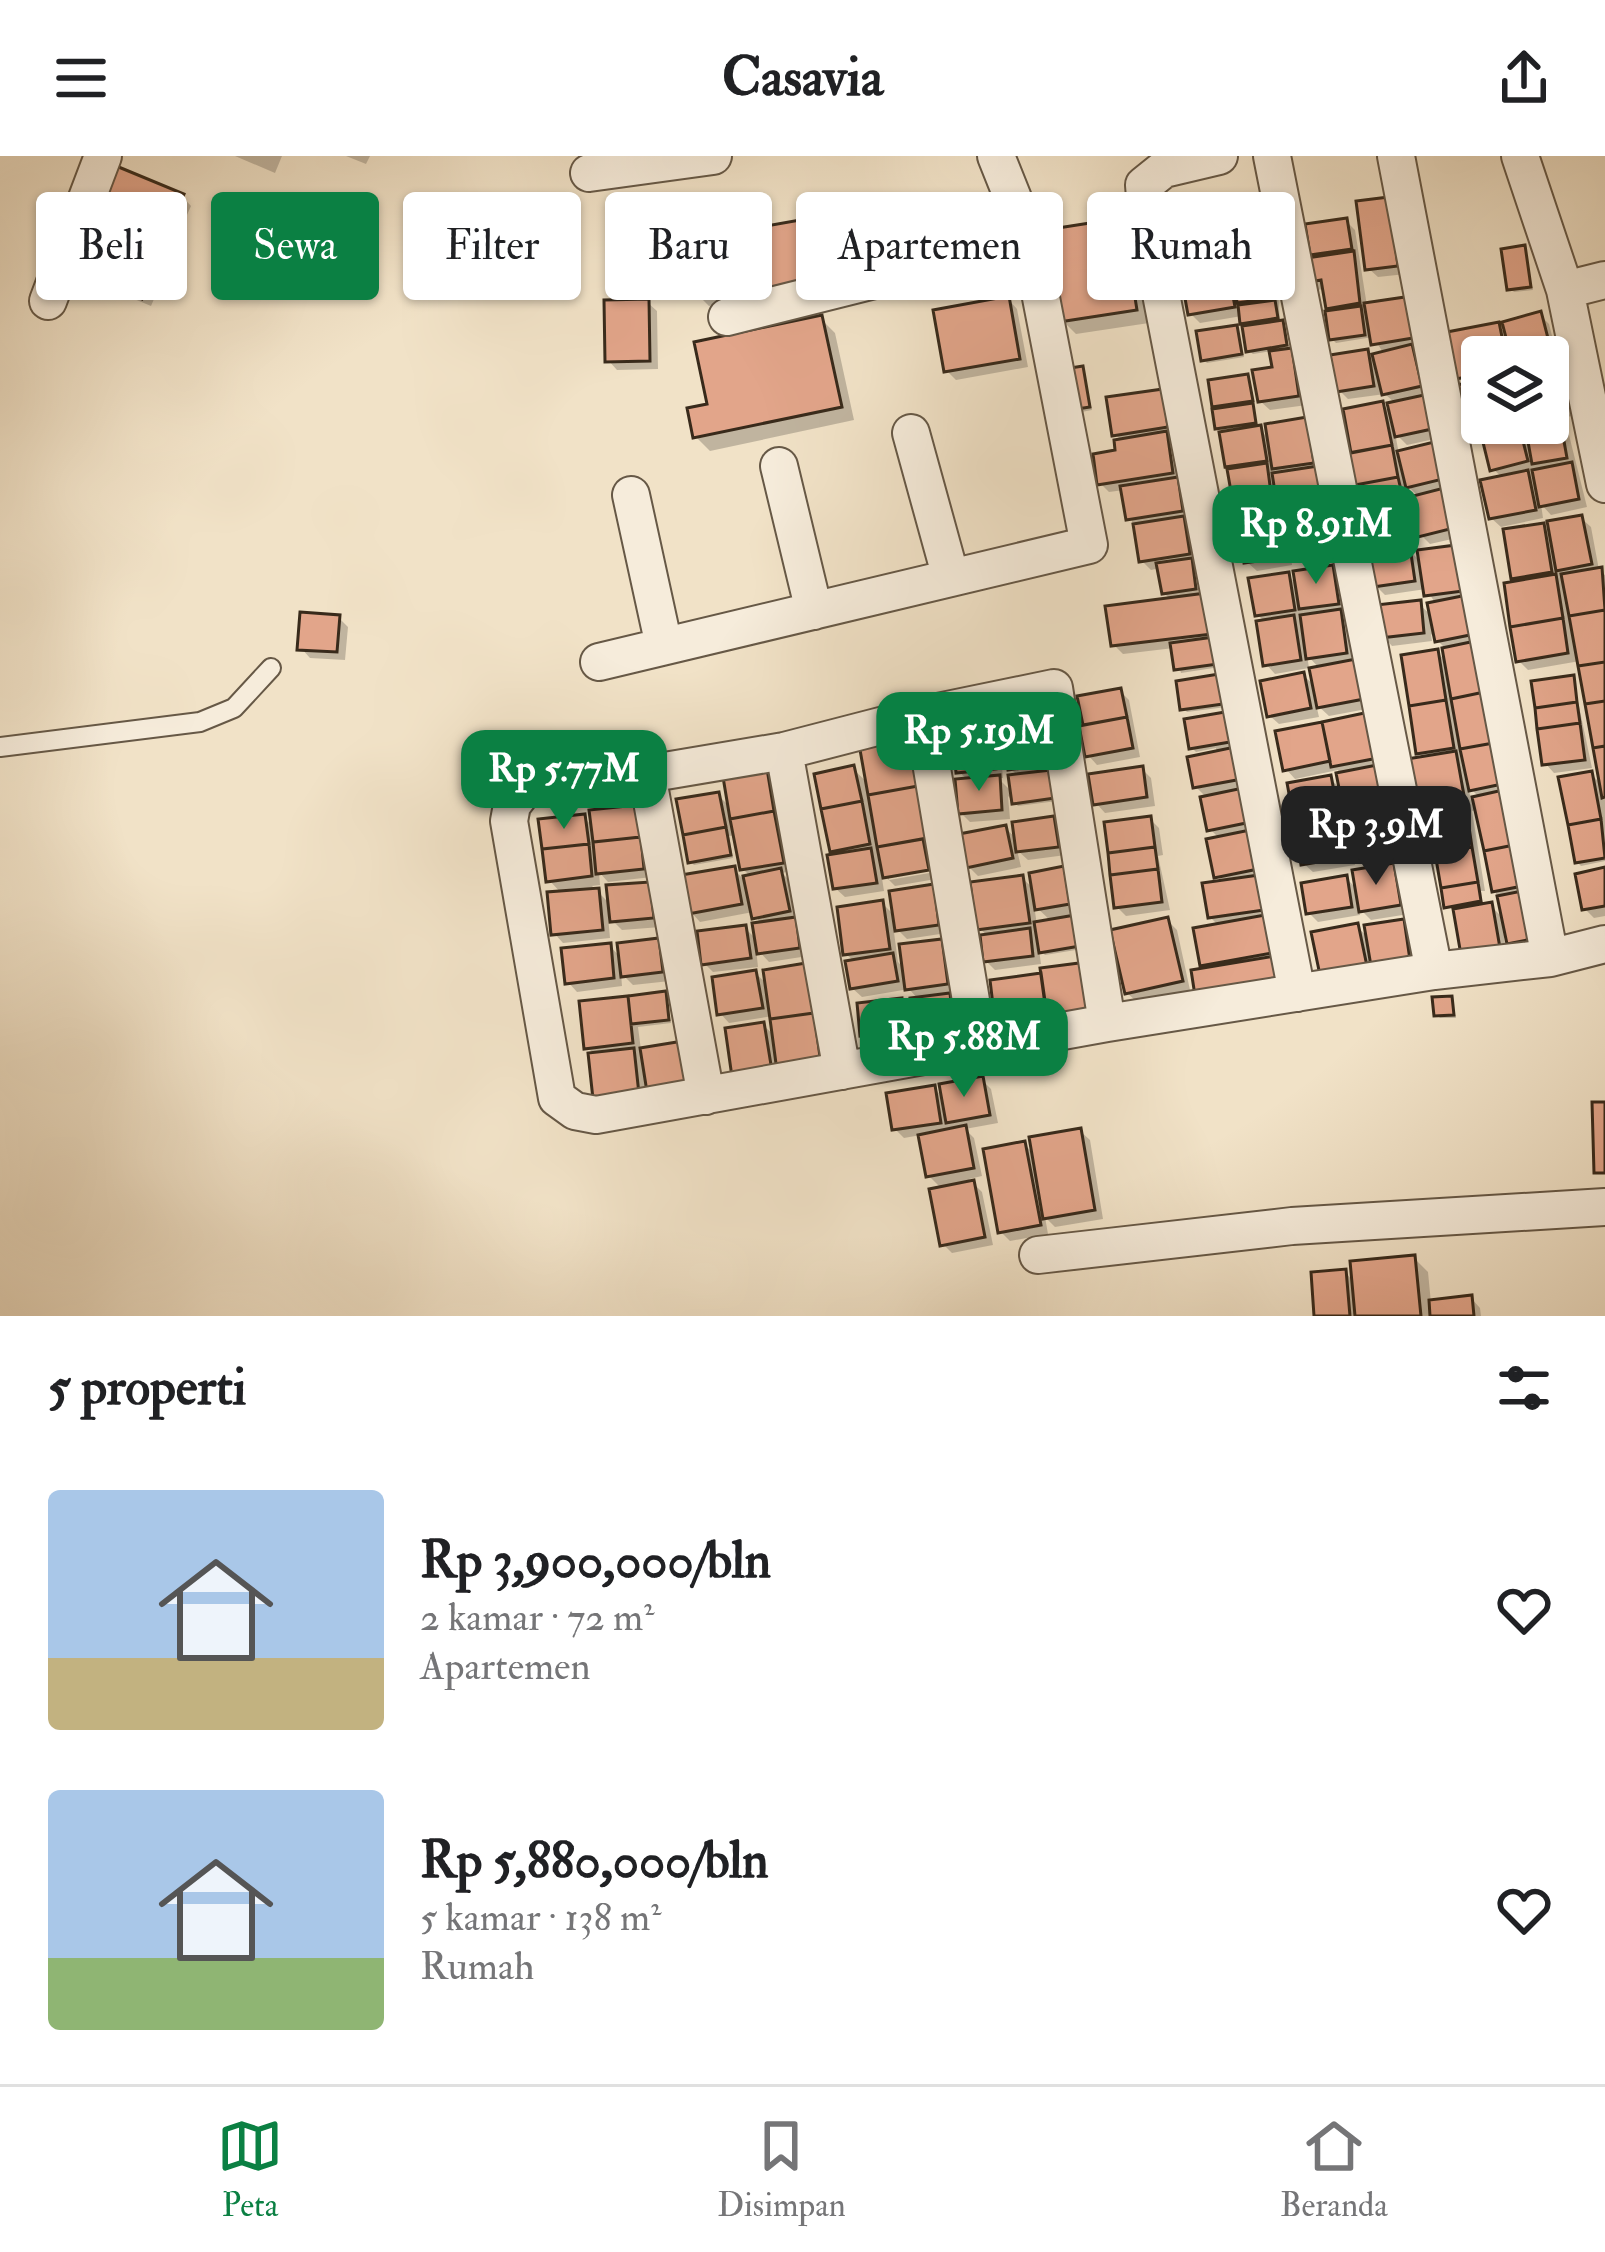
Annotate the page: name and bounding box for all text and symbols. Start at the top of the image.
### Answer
text: Casavia [722,44,883,112]
icon: menu [48,45,114,111]
icon: share [1491,45,1557,111]
chip: Beli [36,192,187,300]
chip: Sewa [211,192,379,300]
chip: Filter [403,192,581,300]
chip: Baru [605,192,772,300]
chip: Apartemen [796,192,1063,300]
chip: Rumah [1087,192,1295,300]
map controls [1461,336,1569,444]
button: layers [1461,336,1569,444]
pin: Rp 8.91M [1192,485,1440,587]
text: Rp 8.91M [1239,499,1393,548]
pin: Rp 5.19M [855,692,1103,794]
text: Rp 5.19M [903,706,1055,755]
pin: Rp 5.77M [440,730,688,832]
text: Rp 5.77M [488,744,640,793]
pin: Rp 3.9M [1265,786,1487,888]
text: Rp 3.9M [1308,800,1444,849]
pin: Rp 5.88M [840,998,1088,1100]
text: Rp 5.88M [887,1012,1041,1061]
icon: filters [1491,1355,1557,1421]
text: 5 properti [48,1356,246,1420]
text: Rp 3,900,000/bln [420,1529,771,1593]
icon: home [144,1538,288,1682]
icon: heart [1491,1577,1557,1643]
text: 2 kamar · 72 m² [420,1593,654,1642]
text: Apartemen [420,1642,591,1691]
text: Rp 5,880,000/bln [420,1829,769,1893]
icon: home [144,1838,288,1982]
icon: heart [1491,1877,1557,1943]
text: 5 kamar · 138 m² [420,1893,661,1942]
text: Rumah [420,1942,534,1991]
tab: Peta [217,2113,283,2226]
tab: Disimpan [717,2113,846,2226]
tab: Beranda [1280,2113,1388,2226]

